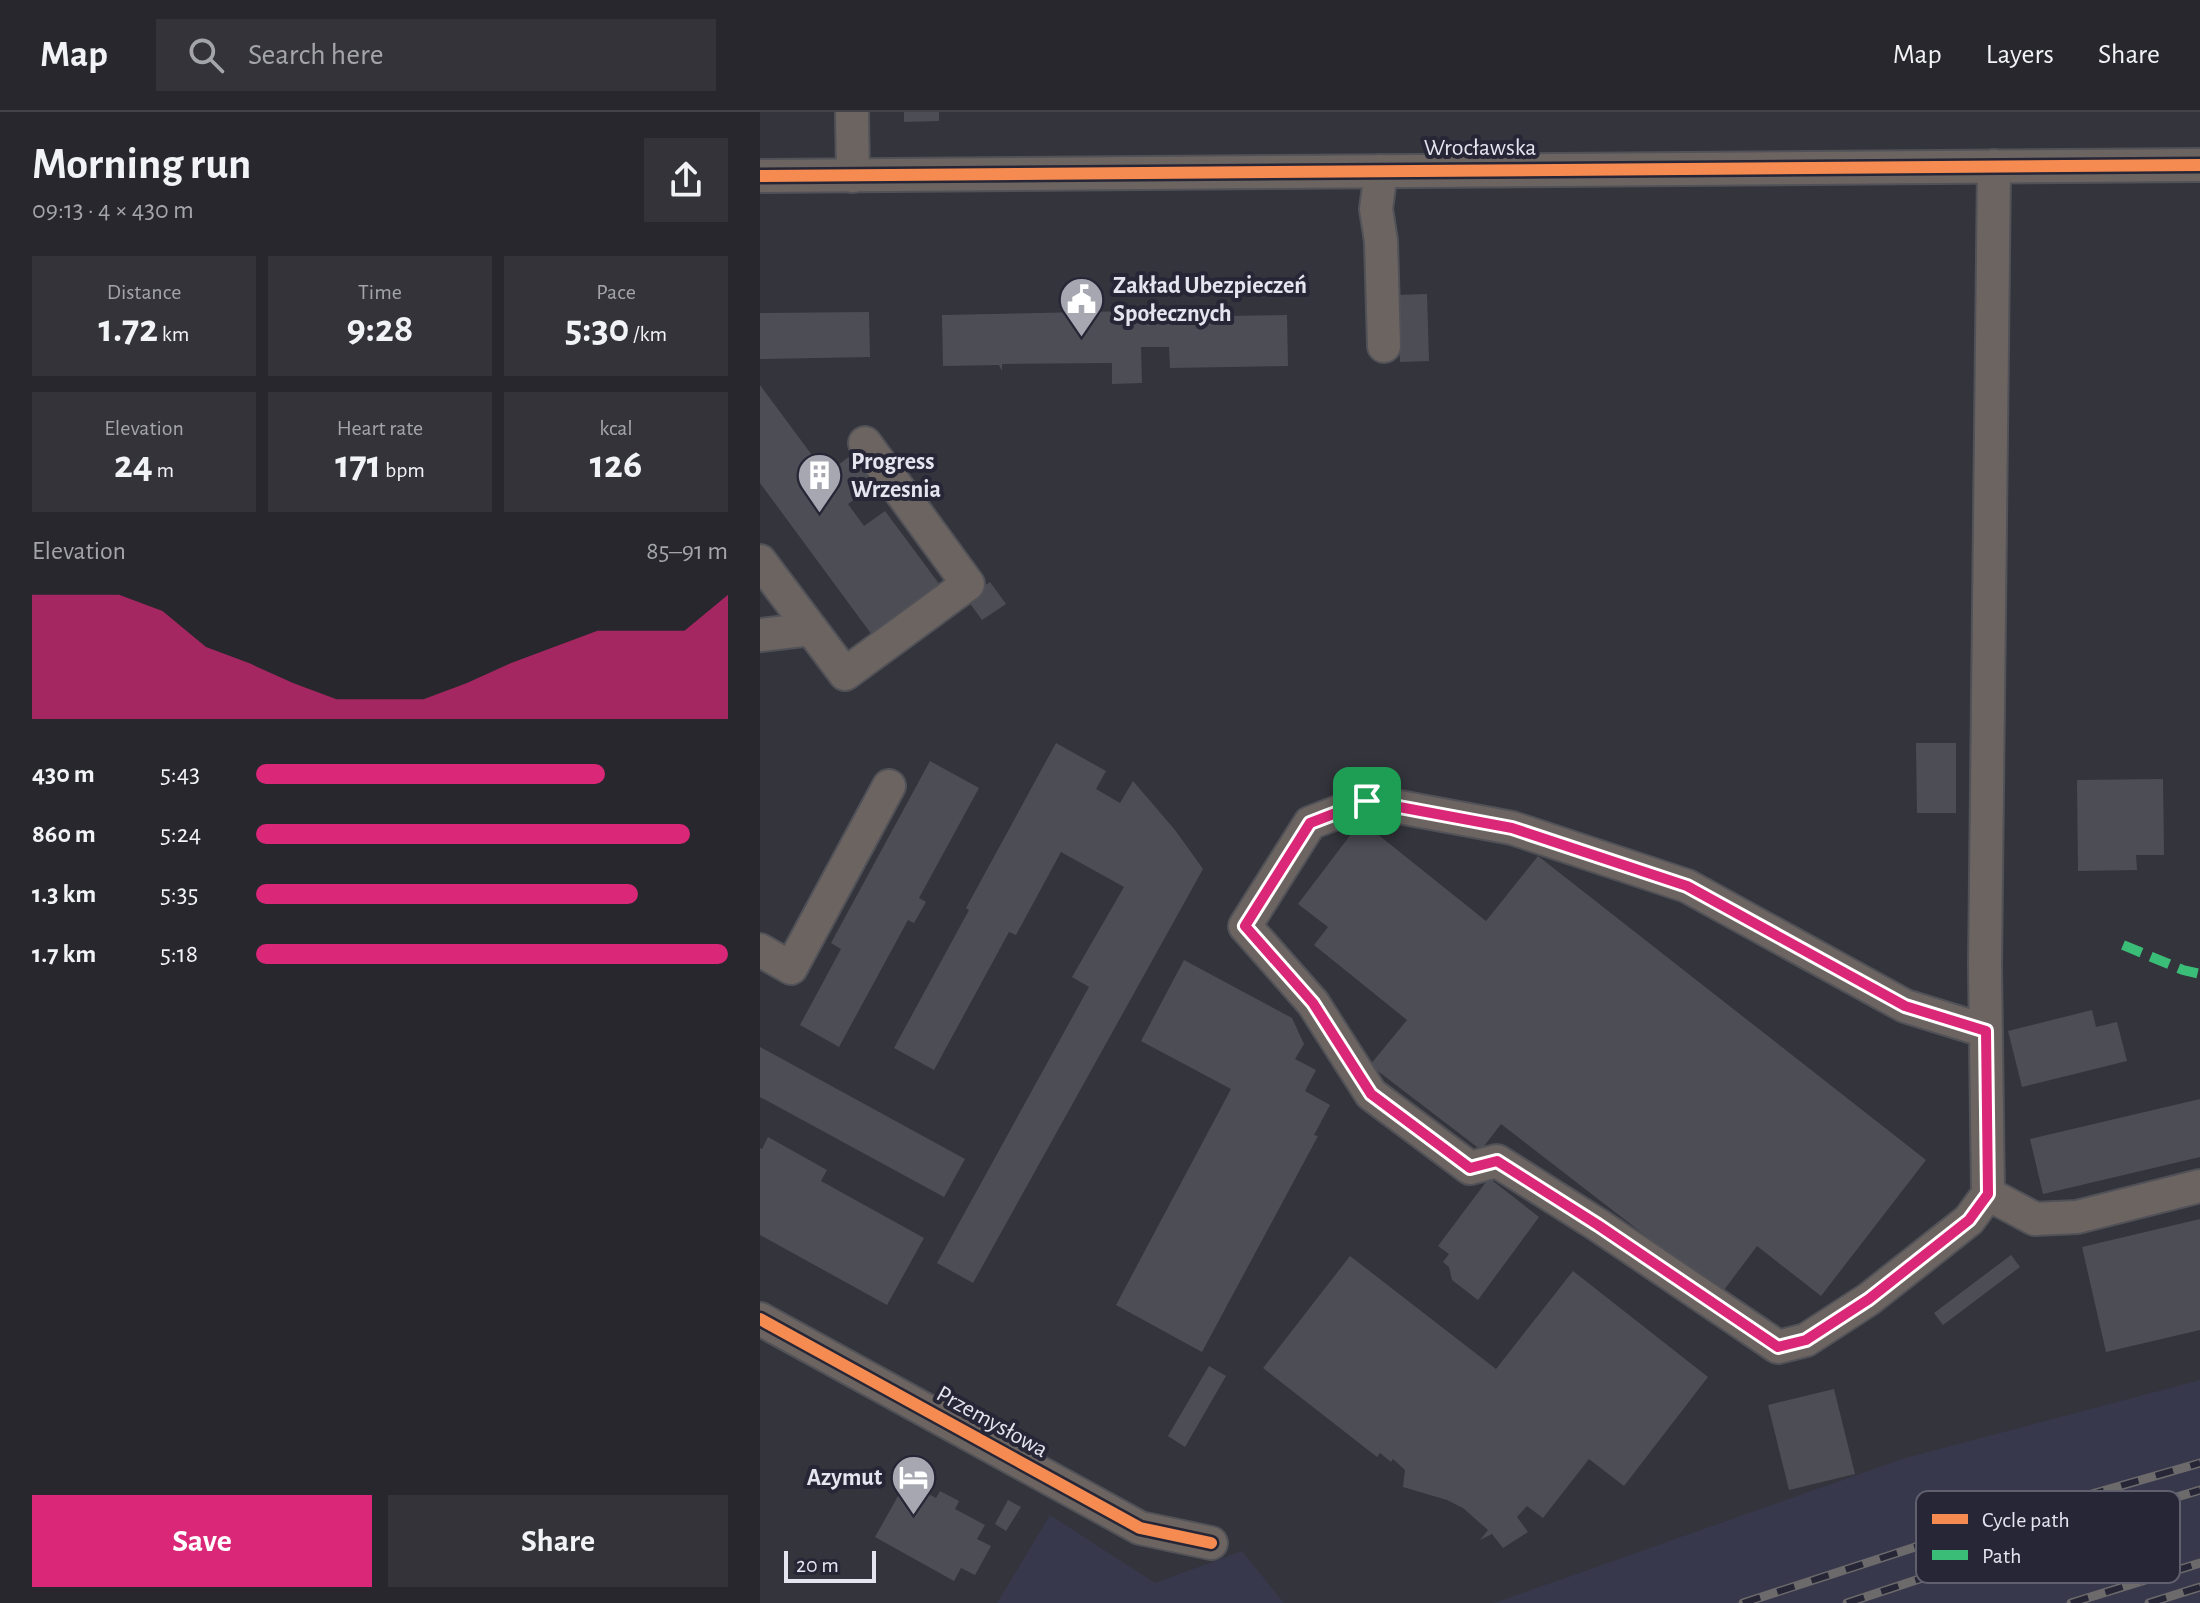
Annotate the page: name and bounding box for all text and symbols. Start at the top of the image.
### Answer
search box [156,19,716,91]
icon: search [184,33,228,77]
text: Map [40,36,108,74]
text: Search here [248,40,384,70]
text: Map [1893,41,1942,69]
text: Layers [1986,41,2054,69]
text: Share [2098,41,2160,69]
street label: Wrocławska [1424,136,1536,160]
button: share [644,138,728,222]
text: Morning run [32,143,251,187]
text: 09:13 · 4 × 430 m [32,197,194,223]
place label: Zakład Ubezpieczeń Społecznych [1113,274,1307,326]
public building icon: Zakład Ubezpieczeń Społecznych [1058,276,1106,339]
text: Distance [107,281,181,303]
text: Time [358,281,402,303]
text: Pace [596,281,636,303]
text: 1.72 [99,309,158,349]
text: 9:28 [346,309,414,349]
text: 5:30 [565,309,629,349]
text: km [158,323,189,345]
text: /km [629,323,667,345]
text: Elevation [104,417,184,439]
text: Heart rate [337,417,423,439]
text: kcal [599,417,633,439]
text: 24 [114,445,153,485]
text: 171 [335,445,381,485]
text: 126 [590,445,642,485]
place label: Progress Wrzesnia [851,450,941,502]
building icon: Progress Wrzesnia [796,452,844,515]
text: m [153,459,174,481]
text: bpm [381,459,425,481]
text: Elevation [32,538,126,564]
text: 85–91 m [646,538,728,564]
text: 430 m [32,761,95,787]
text: 5:43 [160,761,200,787]
pin [1333,767,1401,835]
icon: arrive [1345,779,1389,823]
text: 860 m [32,821,96,847]
text: 5:24 [160,821,201,847]
text: 1.3 km [32,881,96,907]
text: 5:35 [160,881,198,907]
text: 1.7 km [32,941,96,967]
text: 5:18 [160,941,198,967]
street label: Przemysłowa [932,1382,1052,1462]
hotel icon: Azymut [889,1454,937,1517]
place label: Azymut [807,1466,882,1490]
legend [1916,1491,2180,1583]
button: Save [32,1495,372,1587]
button: Share [388,1495,728,1587]
text: Cycle path [1982,1509,2070,1531]
text: Path [1982,1545,2022,1567]
scale bar [784,1547,876,1583]
text: 20 m [796,1554,839,1576]

